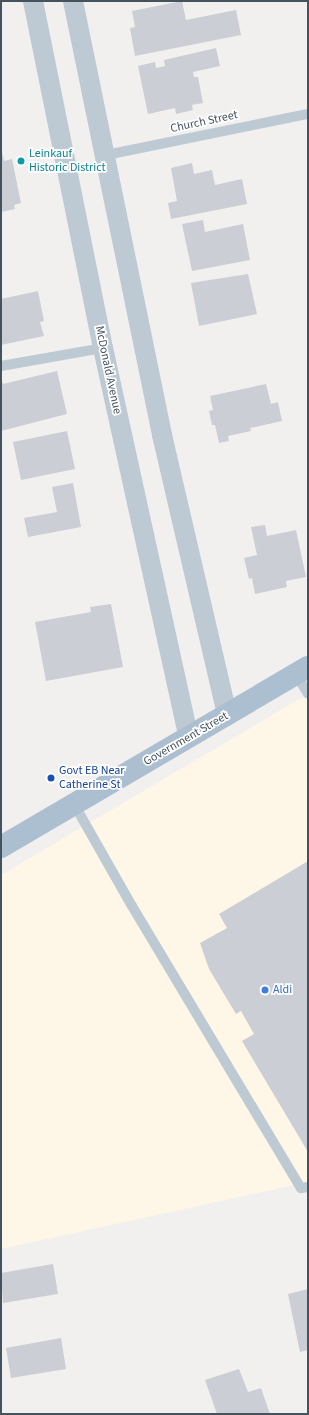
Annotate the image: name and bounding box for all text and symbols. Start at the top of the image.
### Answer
street label: Church Street [169,108,239,136]
place label: Leinkauf Historic District [29,147,106,175]
marker: Leinkauf Historic District [16,156,26,166]
street label: McDonald Avenue [92,325,124,415]
street label: Government Street [141,709,231,769]
place label: Govt EB Near Catherine St [59,764,124,792]
marker: Govt EB Near Catherine St [46,773,56,783]
place label: Aldi [273,983,292,997]
marker: Aldi [260,985,270,995]

